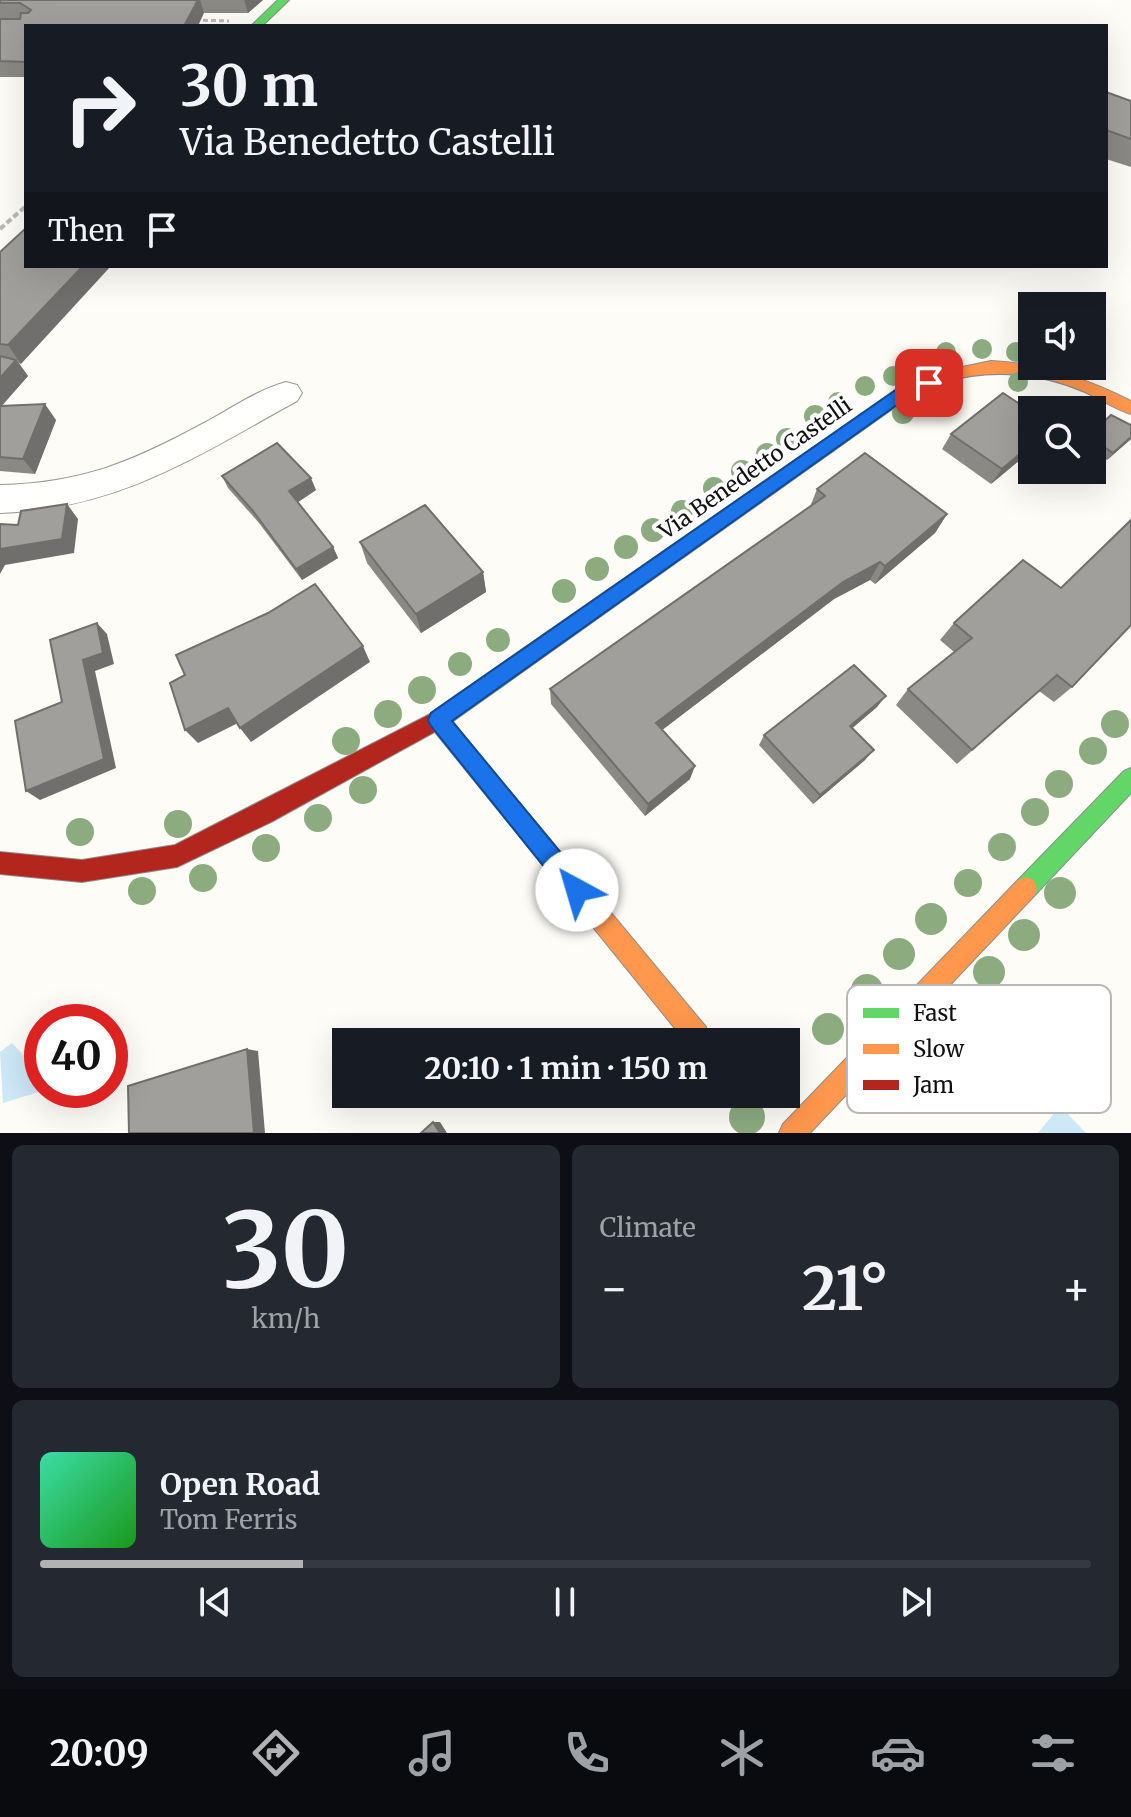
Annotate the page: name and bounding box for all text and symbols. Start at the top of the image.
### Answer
text: 30 m [180,51,318,121]
icon: right [48,56,152,160]
text: Via Benedetto Castelli [180,120,555,165]
icon: arrive [140,208,184,252]
text: Then [48,211,124,249]
map controls [1018,292,1106,484]
button: sound [1018,292,1106,380]
pin [895,349,963,417]
icon: arrive [907,361,951,405]
street label: Via Benedetto Castelli [652,391,857,546]
button: search [1018,396,1106,484]
position arrow [535,848,619,932]
legend [847,985,1111,1113]
text: Fast [913,999,957,1027]
speed limit sign: 40 [24,1004,128,1108]
text: Slow [913,1035,964,1063]
text: 20:10 · 1 min · 150 m [424,1049,708,1087]
text: Jam [912,1071,954,1099]
text: 30 [222,1185,349,1315]
text: Climate [600,1211,696,1244]
text: 21° [802,1251,889,1326]
text: − [600,1261,629,1316]
text: + [1062,1261,1091,1316]
text: km/h [251,1302,320,1335]
text: Open Road [160,1465,320,1503]
text: Tom Ferris [160,1503,298,1536]
icon: previous [193,1580,237,1624]
icon: pause [543,1580,587,1624]
icon: next [894,1580,938,1624]
icon: directions [248,1725,304,1781]
icon: music [404,1725,460,1781]
icon: phone [559,1725,615,1781]
icon: climate [714,1725,770,1781]
icon: car [870,1725,926,1781]
icon: filters [1025,1725,1081,1781]
text: 20:09 [50,1731,149,1776]

